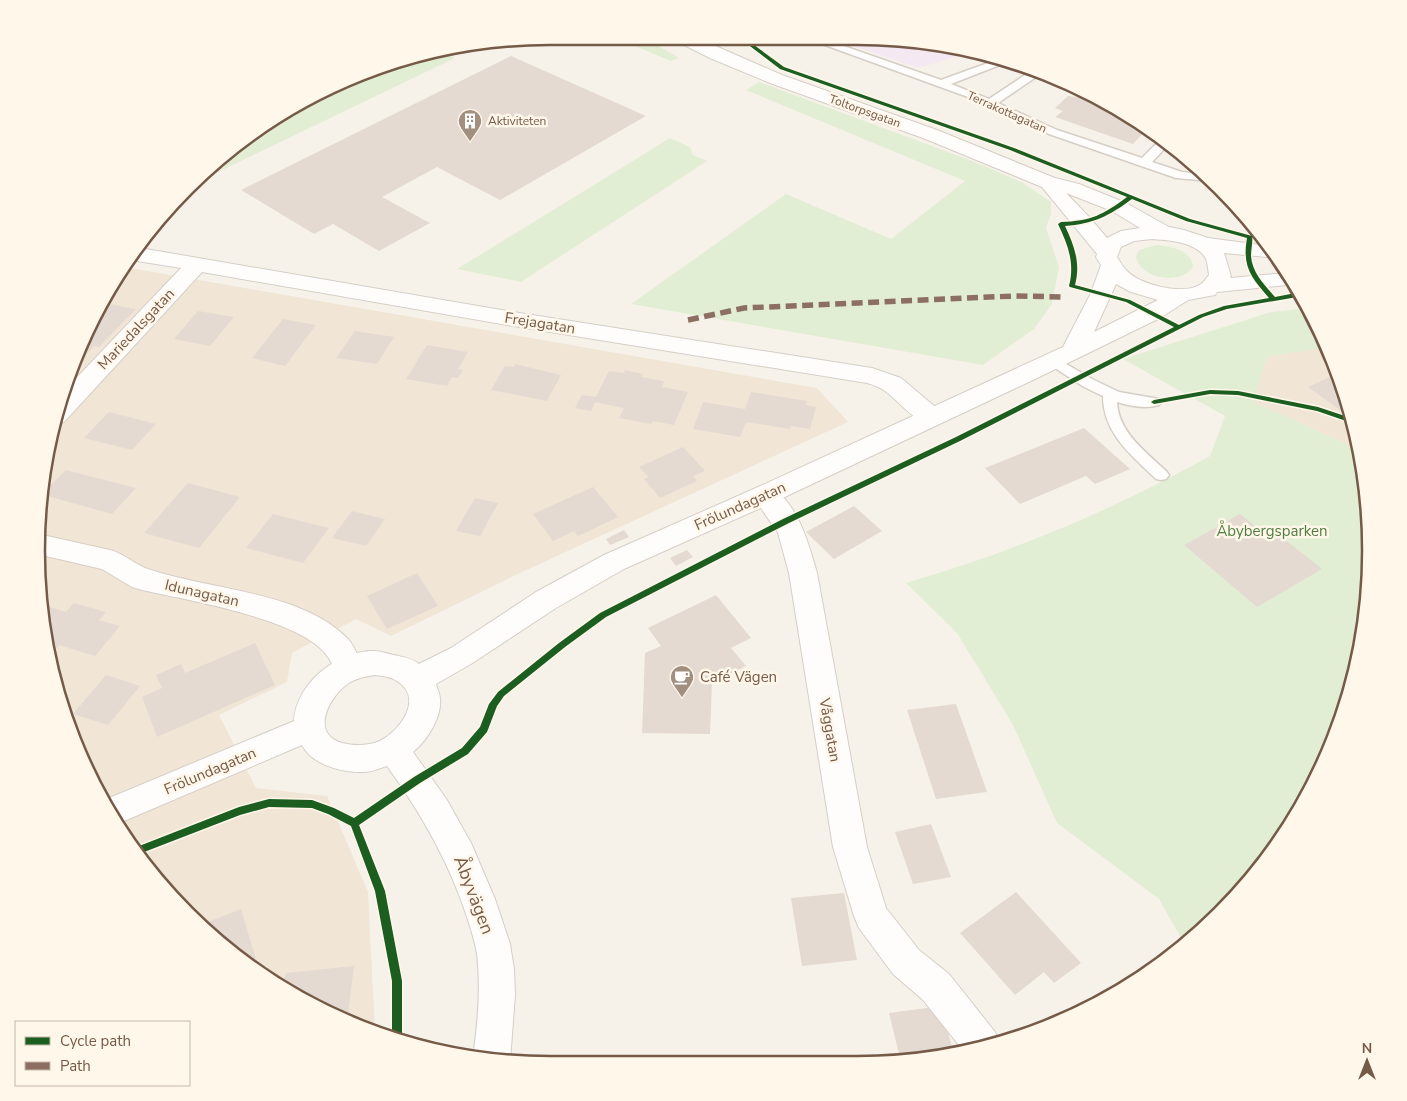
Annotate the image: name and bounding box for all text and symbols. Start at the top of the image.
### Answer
street label: Terrakottagatan [965,87,1049,137]
street label: Toltorpsgatan [827,91,903,131]
building icon: Aktiviteten [457,108,483,142]
place label: Aktiviteten [488,113,546,129]
street label: Mariedalsgatan [93,284,179,374]
street label: Frejagatan [503,308,577,338]
street label: Frölundagatan [691,477,789,535]
park label: Åbybergsparken [1216,520,1328,541]
street label: Idunagatan [163,575,241,611]
cafe icon: Café Vägen [669,664,695,698]
place label: Café Vägen [700,667,777,687]
street label: Våggatan [814,695,845,764]
street label: Frölundagatan [161,743,259,799]
street label: Åbyvägen [448,852,500,938]
legend [15,1021,190,1086]
text: Cycle path [60,1031,131,1051]
north arrow [1342,1036,1392,1086]
text: N [1362,1039,1372,1058]
text: Path [60,1056,91,1076]

